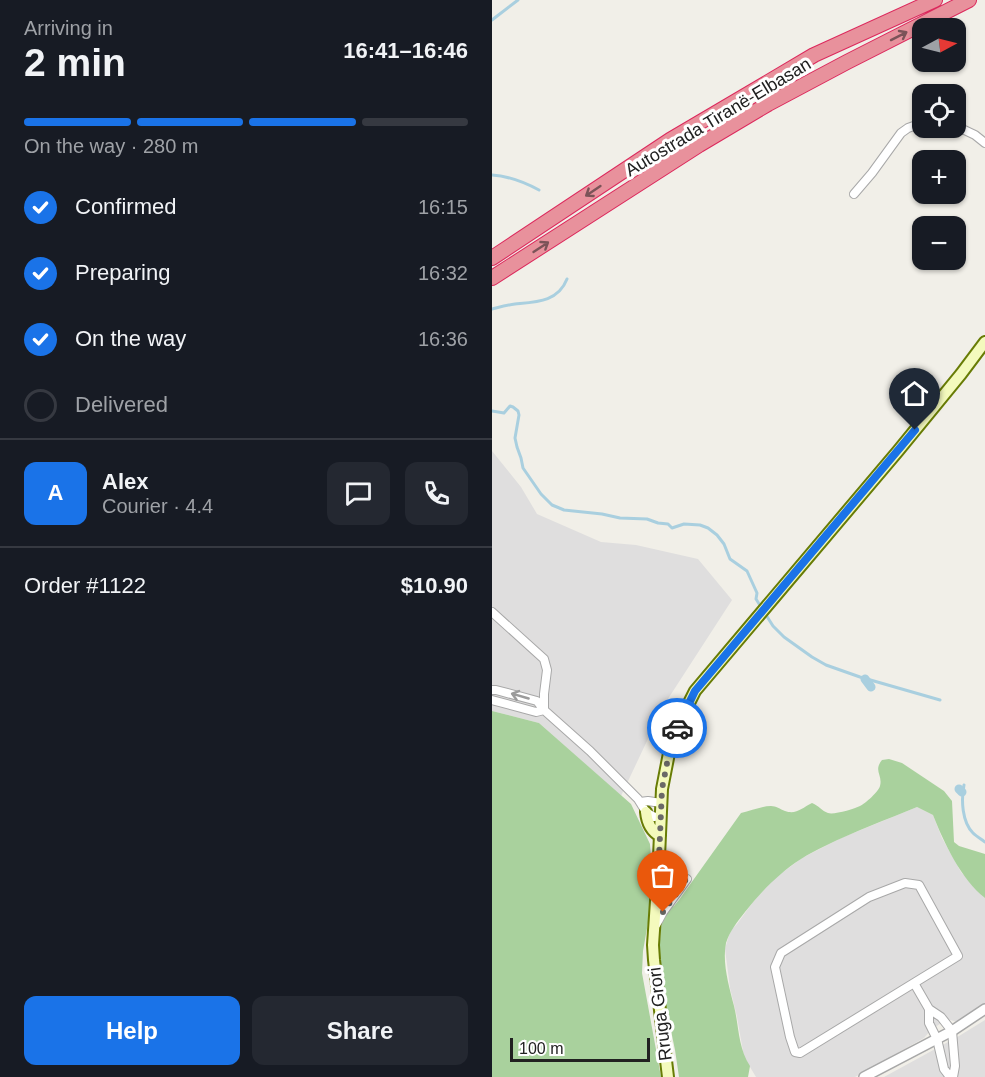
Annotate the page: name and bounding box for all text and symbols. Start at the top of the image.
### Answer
text: Arriving in [24,17,113,39]
north arrow [912,18,966,72]
map controls [912,18,966,270]
one-way arrow [890,29,908,41]
text: 16:41–16:46 [343,38,468,63]
text: 2 min [24,41,126,84]
street label: Autostrada Tiranë-Elbasan [622,54,814,180]
button: locate [912,84,966,138]
text: On the way · 280 m [24,135,199,157]
button: + [912,150,966,204]
one-way arrow [585,185,602,197]
icon: check [24,191,57,224]
text: Confirmed [75,194,176,219]
text: 16:15 [418,196,468,218]
button: − [912,216,966,270]
one-way arrow [532,240,549,252]
icon: check [24,257,57,290]
text: Preparing [75,260,170,285]
text: 16:32 [418,262,468,284]
icon: check [24,323,57,356]
text: On the way [75,326,186,351]
text: 16:36 [418,328,468,350]
pin [889,368,940,430]
icon: home [898,377,931,410]
text: Delivered [75,392,168,417]
button: chat [327,462,390,525]
button: phone [405,462,468,525]
text: Alex [102,469,148,494]
text: A [48,480,63,505]
text: Courier · 4.4 [102,495,213,517]
text: Order #1122 [24,573,146,598]
text: $10.90 [401,573,468,598]
one-way arrow [511,690,530,701]
courier [647,698,707,758]
icon: car [661,712,694,745]
pin [637,850,688,912]
icon: bag [646,859,679,892]
street label: Rruga Grori [644,966,676,1062]
button: Help [24,996,240,1065]
button: Share [252,996,468,1065]
scale bar [510,1035,650,1062]
text: 100 m [519,1040,563,1057]

